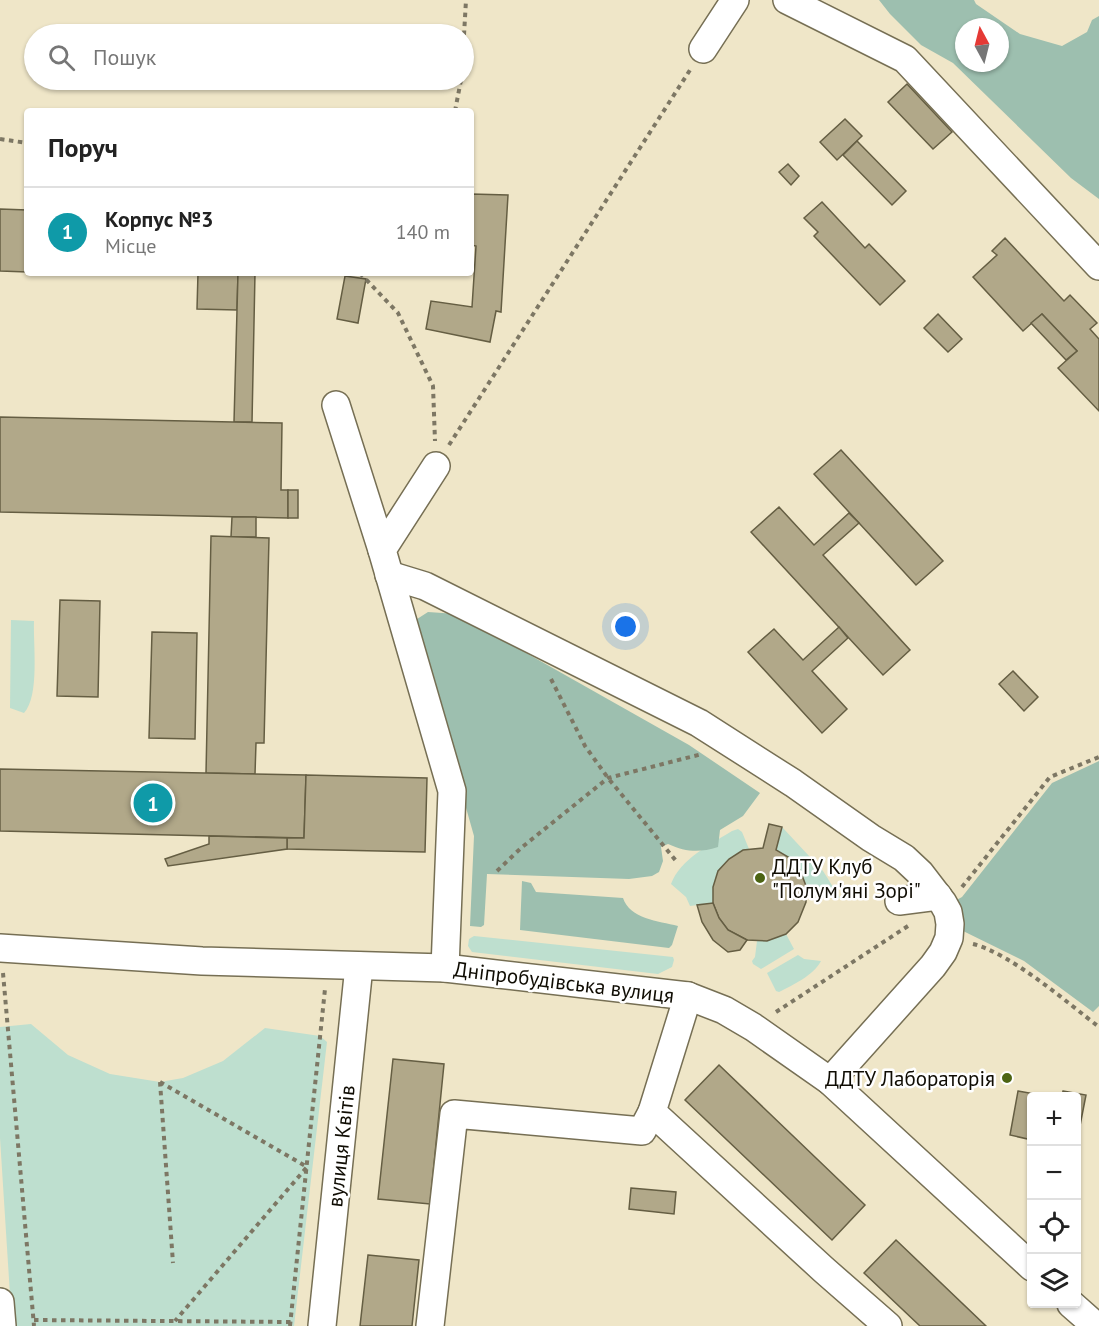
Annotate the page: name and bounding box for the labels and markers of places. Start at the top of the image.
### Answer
pin: 1 [134,780,172,826]
place label: ДДТУ Клуб "Полум'яні Зорі" [772,853,921,904]
marker: ДДТУ Клуб "Полум'яні Зорі" [753,871,767,885]
place label: ДДТУ Лабораторія [825,1065,995,1092]
marker: ДДТУ Лабораторія [1000,1071,1014,1085]

